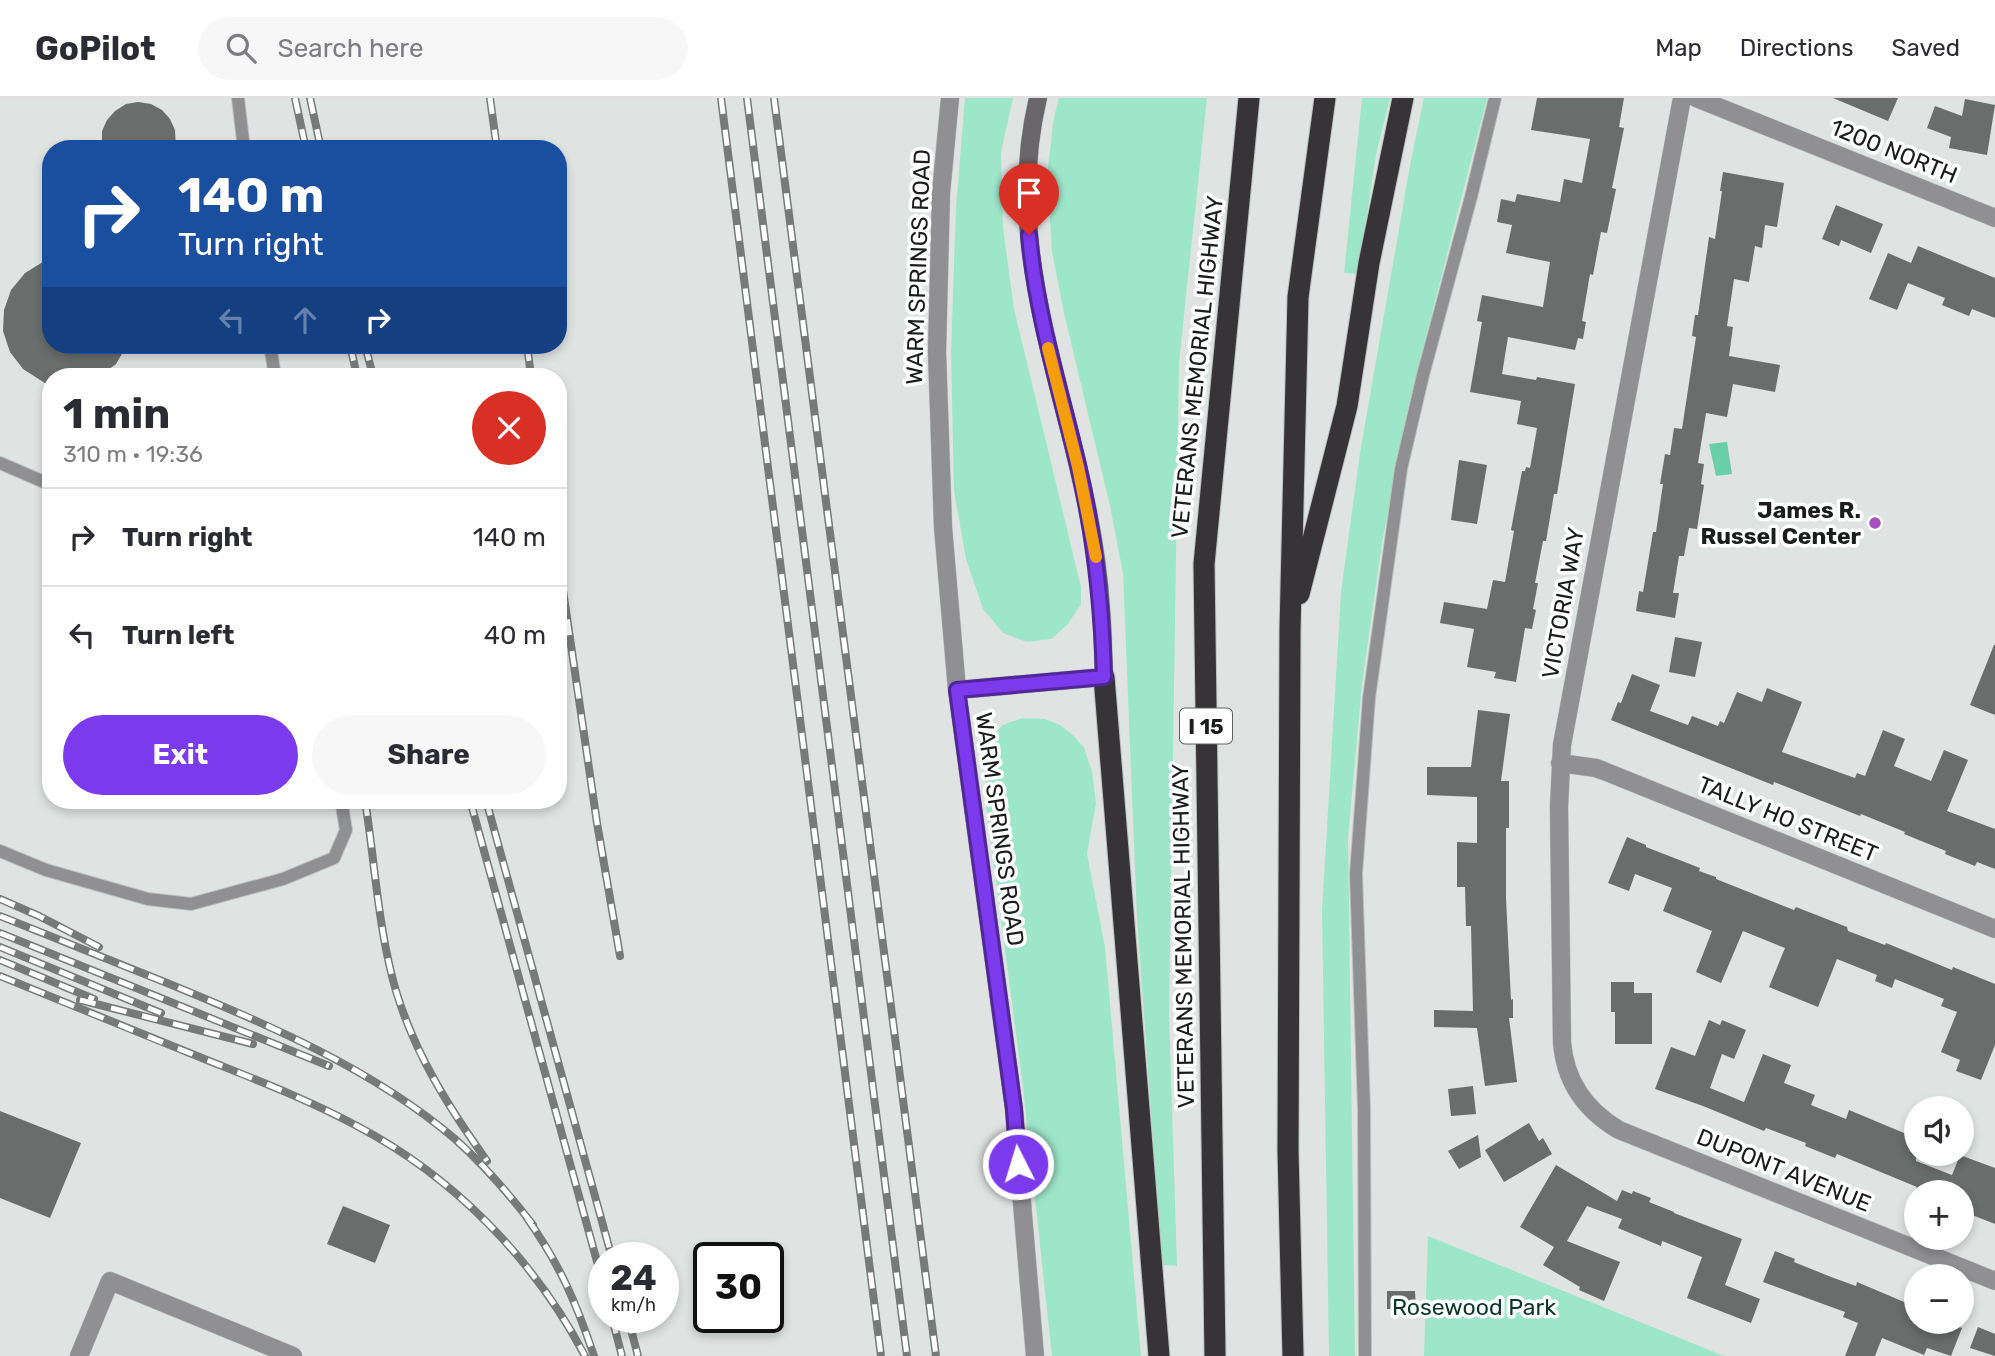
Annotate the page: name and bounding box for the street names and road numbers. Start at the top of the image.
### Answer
street label: 1200 NORTH [1826,113,1962,189]
street label: WARM SPRINGS ROAD [900,149,936,385]
street label: VETERANS MEMORIAL HIGHWAY [1165,194,1229,540]
street label: VICTORIA WAY [1536,525,1590,681]
road number: I 15 [1180,708,1232,744]
street label: WARM SPRINGS ROAD [970,710,1030,948]
street label: VETERANS MEMORIAL HIGHWAY [1166,763,1200,1109]
street label: TALLY HO STREET [1694,770,1882,868]
street label: DUPONT AVENUE [1693,1122,1875,1218]

